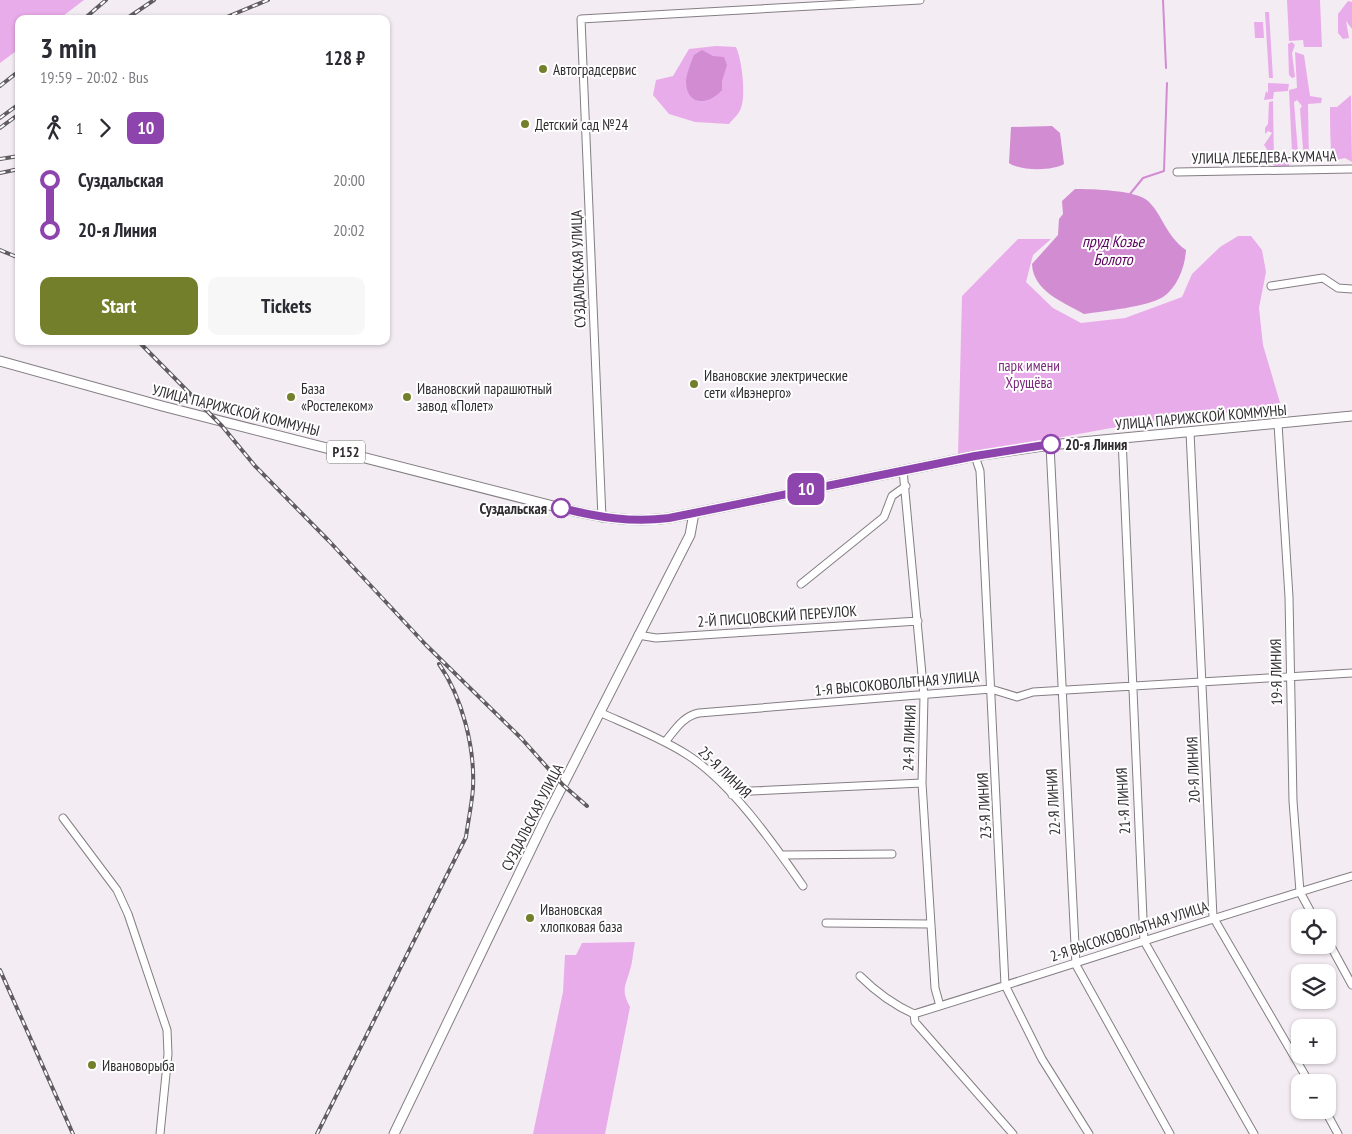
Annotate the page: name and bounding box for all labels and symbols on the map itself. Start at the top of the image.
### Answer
place label: Автоградсервис [553,60,637,79]
marker: Автоградсервис [537,63,549,75]
place label: Детский сад №24 [535,115,628,134]
marker: Детский сад №24 [519,118,531,130]
street label: УЛИЦА ЛЕБЕДЕВА-КУМАЧА [1191,146,1338,168]
street label: СУЗДАЛЬСКАЯ УЛИЦА [566,209,590,328]
water label: пруд Козье Болото [1082,231,1145,269]
park label: парк имени Хрущёва [998,356,1060,392]
place label: Ивановские электрические сети «Ивэнерго» [704,366,848,402]
marker: Ивановские электрические сети «Ивэнерго» [688,378,700,390]
place label: База «Ростелеком» [301,379,374,415]
place label: Ивановский парашютный завод «Полет» [417,379,552,415]
street label: УЛИЦА ПАРИЖСКОЙ КОММУНЫ [150,380,322,440]
marker: База «Ростелеком» [285,391,297,403]
marker: Ивановский парашютный завод «Полет» [401,391,413,403]
street label: УЛИЦА ПАРИЖСКОЙ КОММУНЫ [1114,400,1288,434]
marker: 20-я Линия [1041,434,1061,454]
place label: 20-я Линия [1065,435,1127,454]
road number: Р152 [327,441,365,464]
line badge: 10 [784,473,828,505]
marker: Суздальская [551,498,571,518]
place label: Суздальская [479,499,547,518]
street label: 2-Й ПИСЦОВСКИЙ ПЕРЕУЛОК [697,601,858,631]
street label: 19-Я ЛИНИЯ [1266,638,1286,706]
street label: 1-Я ВЫСОКОВОЛЬТНАЯ УЛИЦА [814,666,981,700]
street label: 24-Я ЛИНИЯ [898,704,920,772]
street label: 20-Я ЛИНИЯ [1182,736,1204,804]
street label: 25-Я ЛИНИЯ [694,742,756,802]
street label: СУЗДАЛЬСКАЯ УЛИЦА [497,759,568,874]
street label: 21-Я ЛИНИЯ [1112,767,1134,835]
street label: 22-Я ЛИНИЯ [1042,768,1064,836]
street label: 23-Я ЛИНИЯ [973,772,995,840]
street label: 2-Я ВЫСОКОВОЛЬТНАЯ УЛИЦА [1048,896,1211,966]
place label: Ивановская хлопковая база [540,900,622,936]
marker: Ивановская хлопковая база [524,912,536,924]
place label: Ивановорыба [102,1056,175,1075]
marker: Ивановорыба [86,1059,98,1071]

